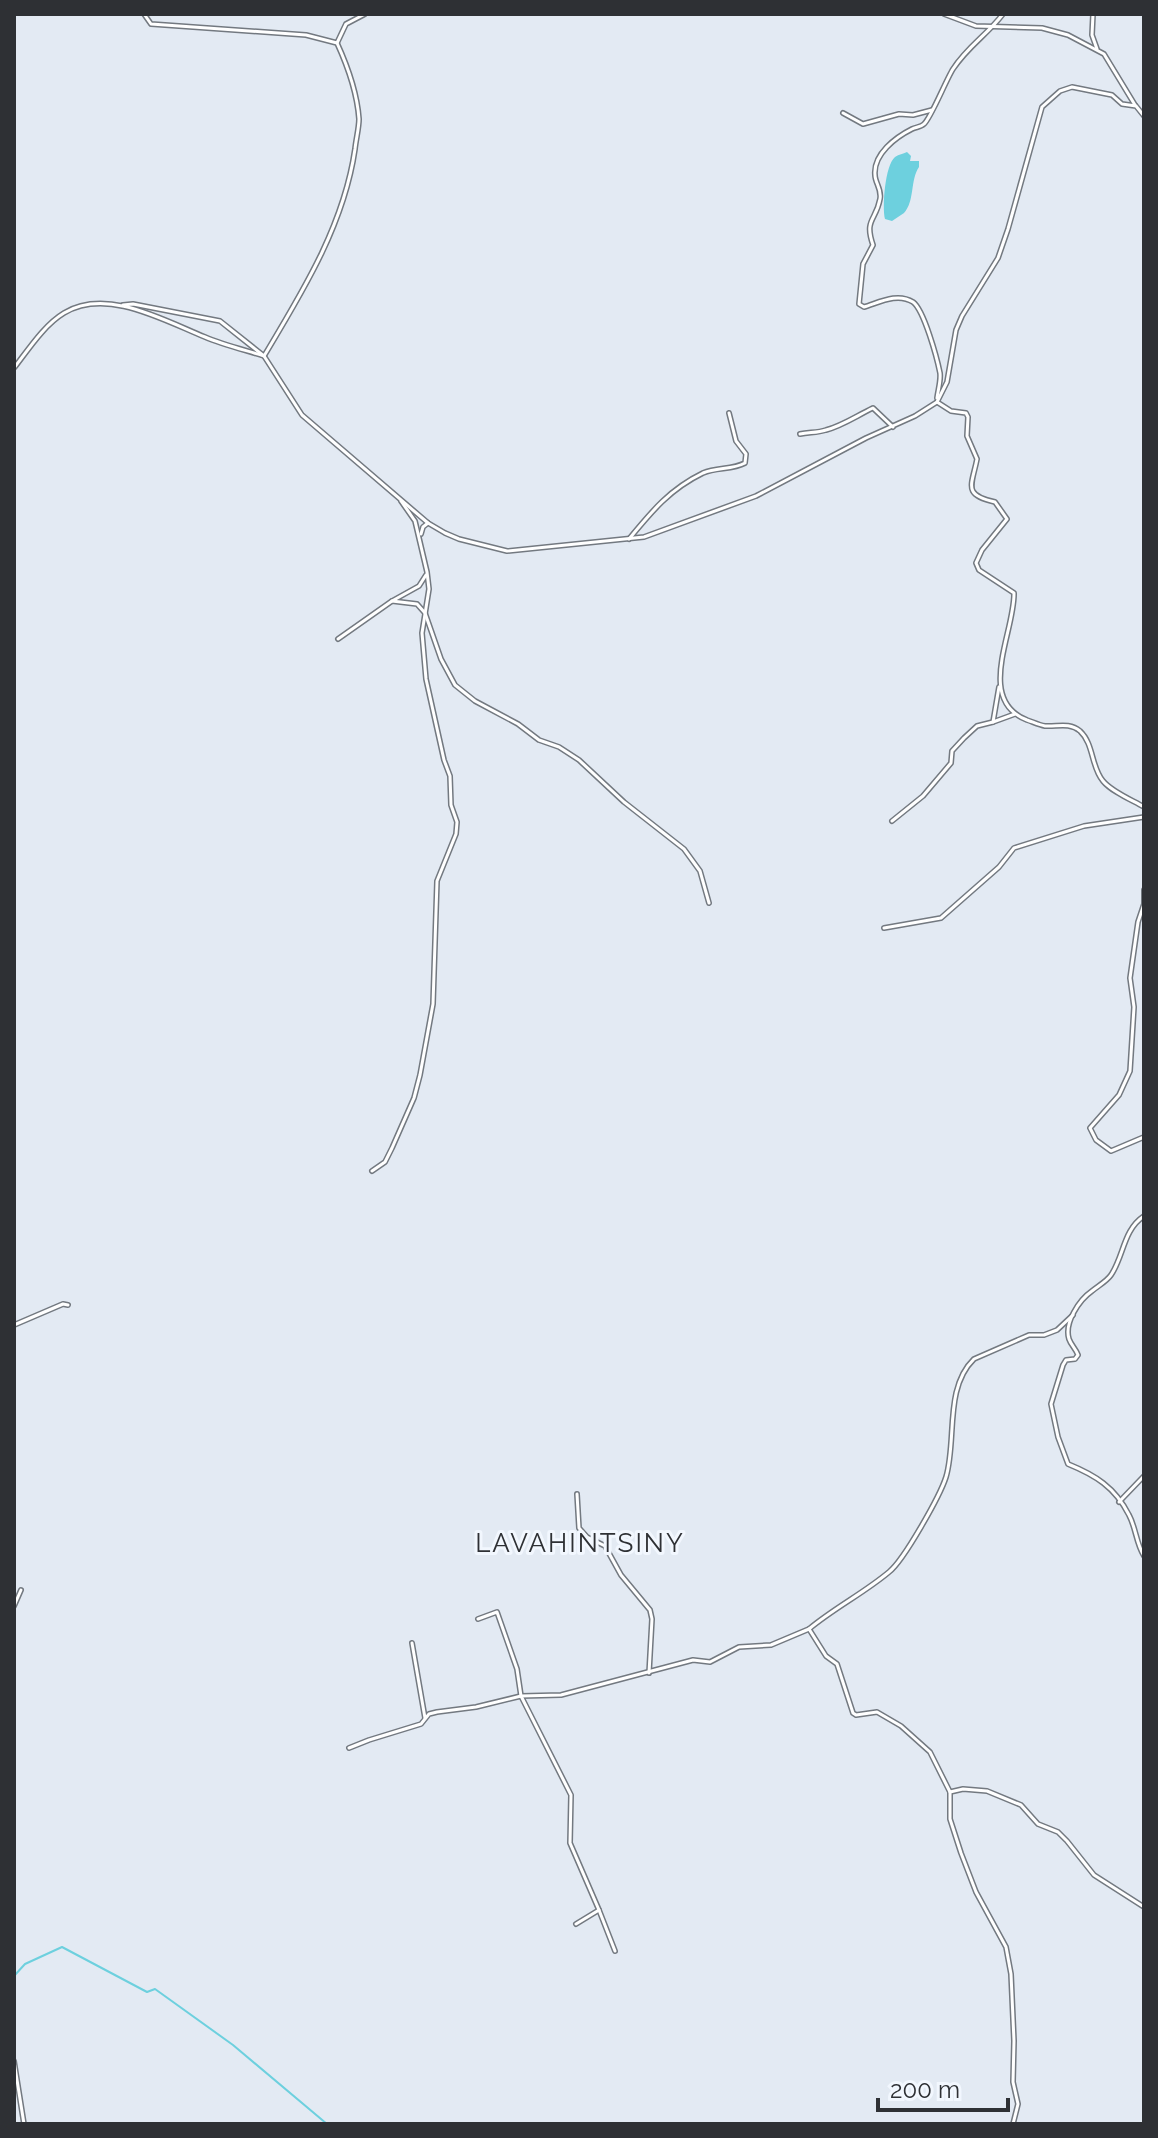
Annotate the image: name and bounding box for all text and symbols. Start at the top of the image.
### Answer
district label: LAVAHINTSINY [475,1528,685,1558]
scale bar [878,2062,1008,2112]
text: 200 m [890,2075,960,2104]

